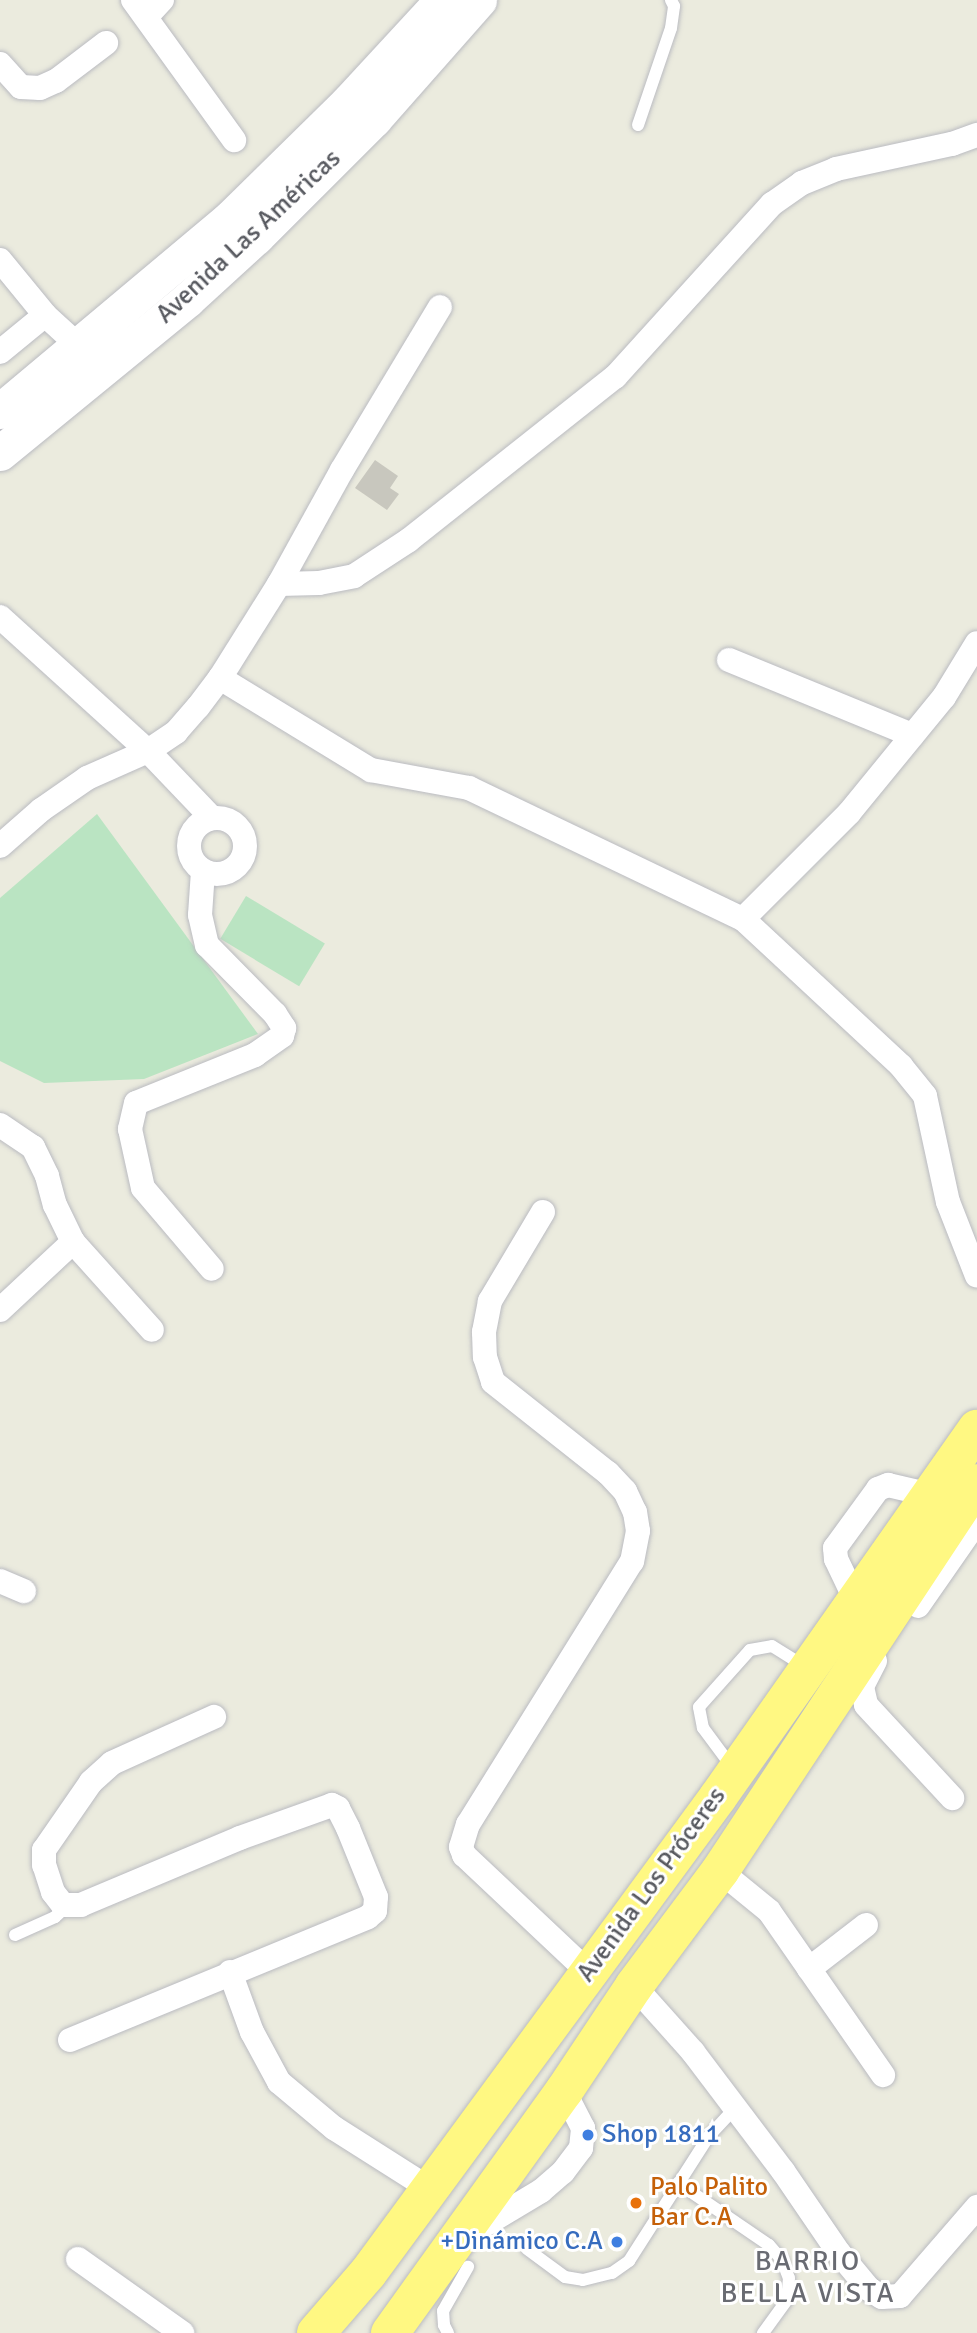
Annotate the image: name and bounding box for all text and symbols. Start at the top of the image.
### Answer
street label: Avenida Las Américas [150,143,348,331]
street label: Avenida Los Próceres [571,1782,733,1988]
place label: Shop 1811 [602,2119,720,2151]
marker: Shop 1811 [580,2127,596,2143]
place label: Palo Palito Bar C.A [650,2172,768,2234]
marker: Palo Palito Bar C.A [628,2195,644,2211]
place label: +Dinámico C.A [440,2226,603,2258]
marker: +Dinámico C.A [609,2234,625,2250]
district label: BARRIO BELLA VISTA [722,2244,894,2310]

